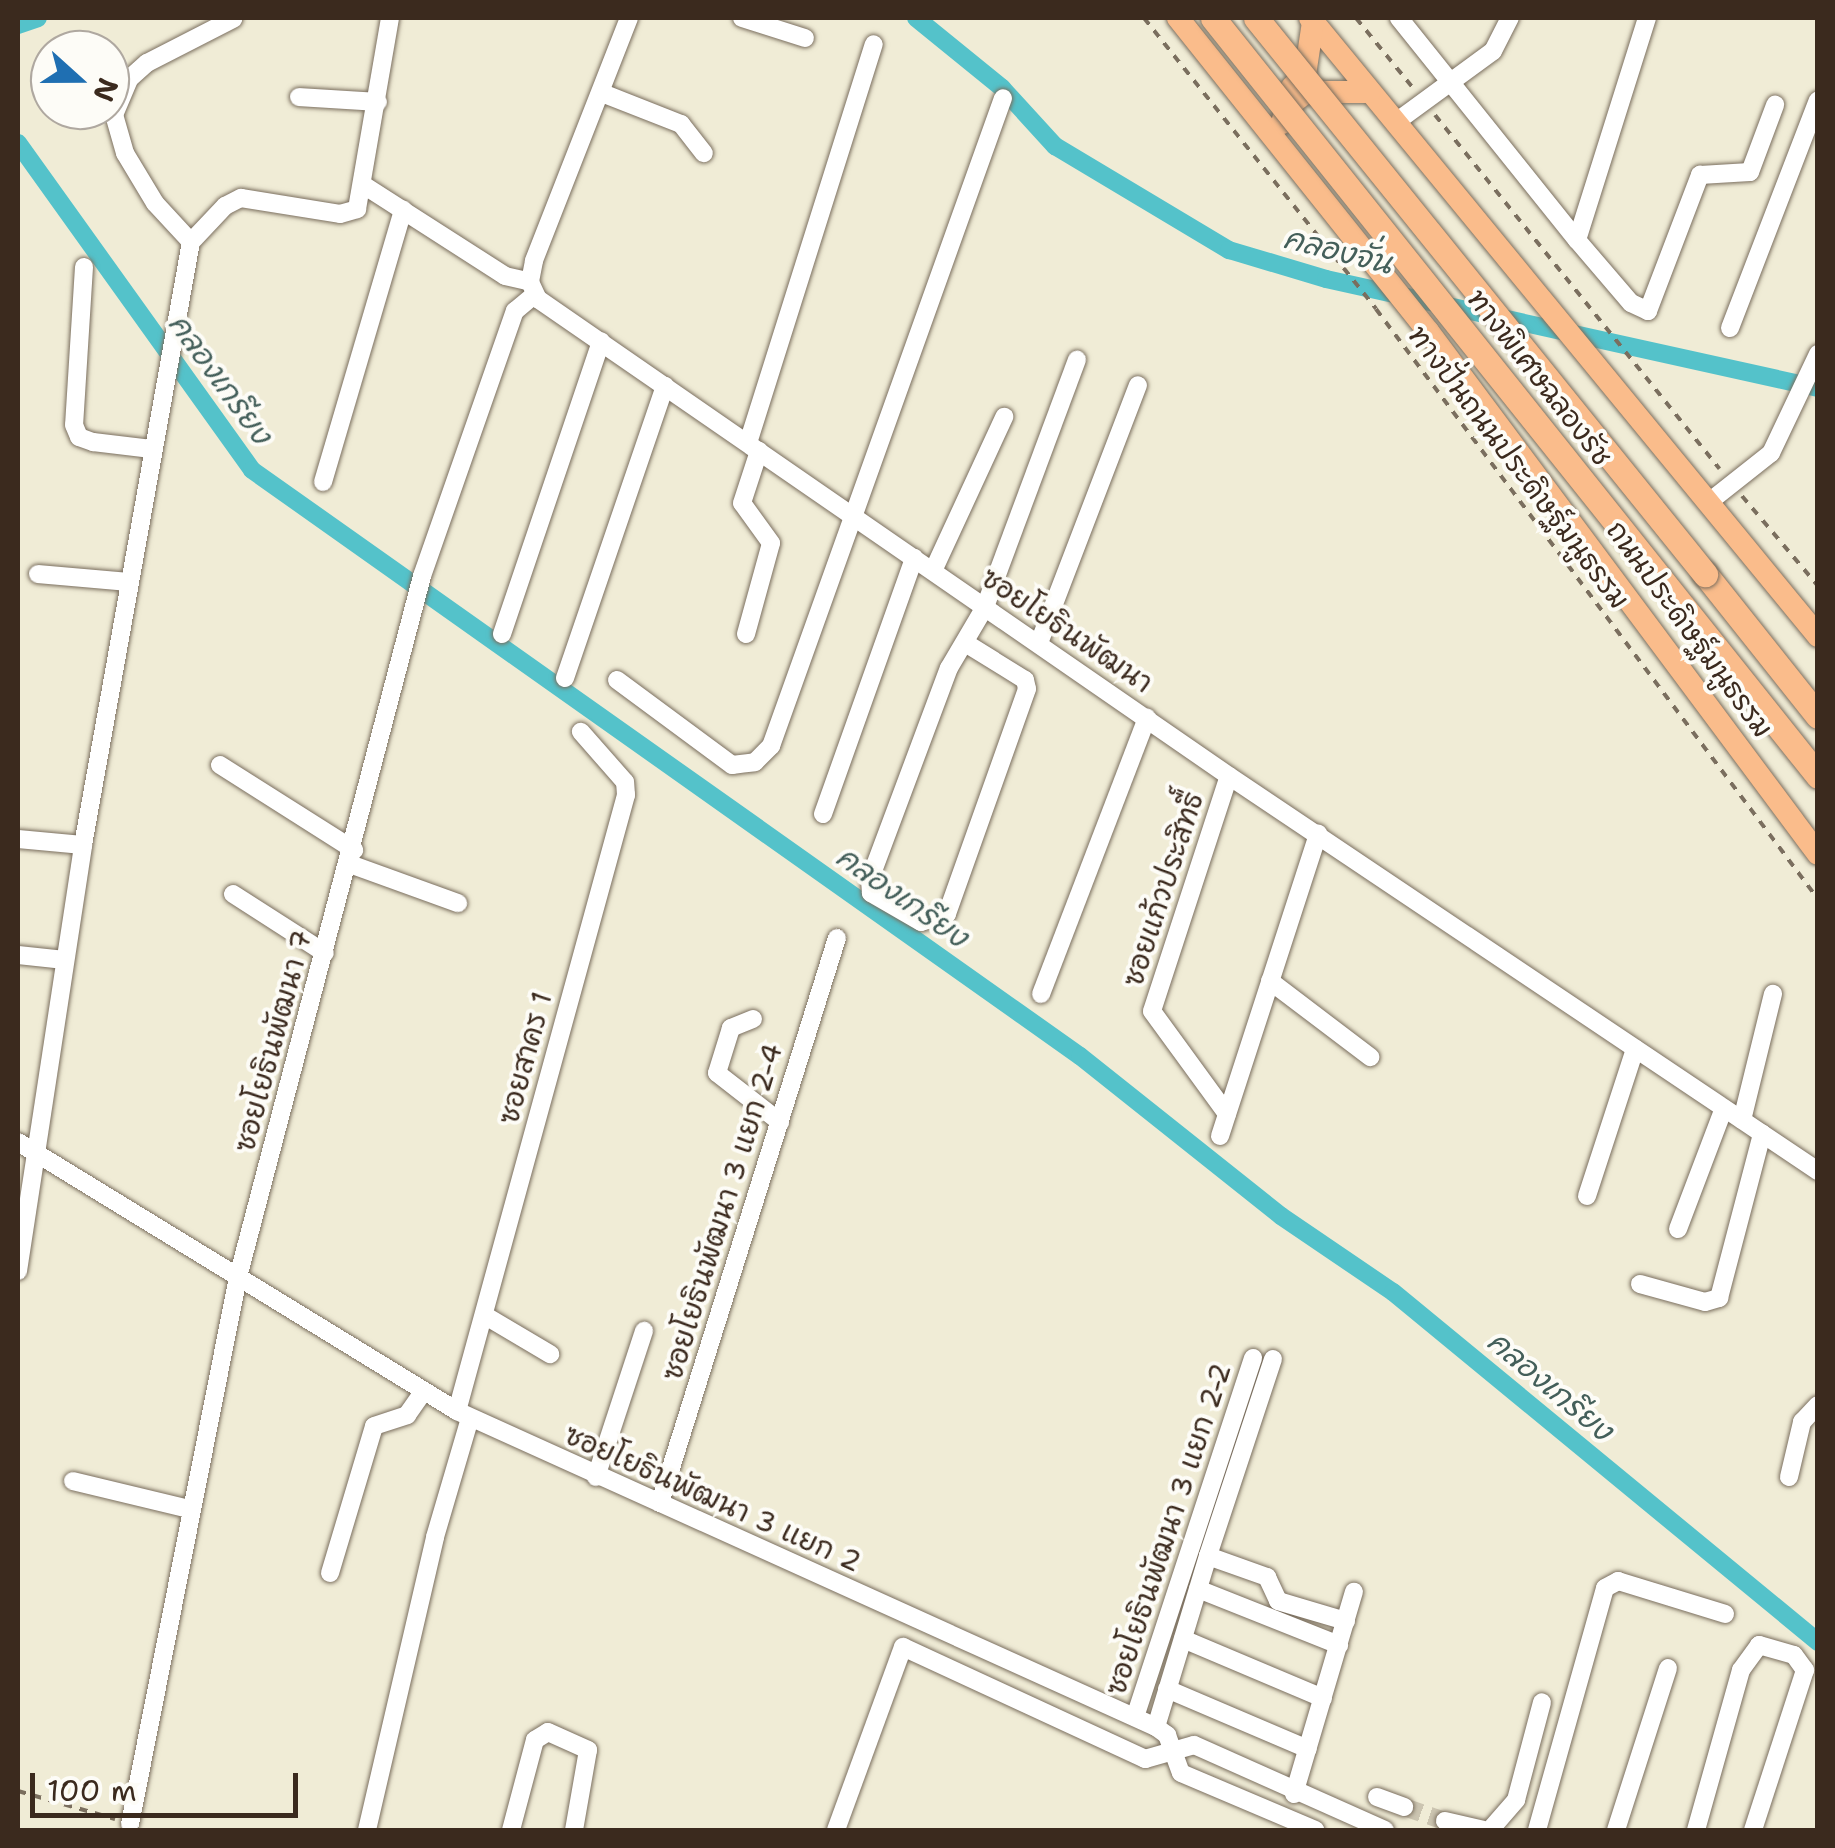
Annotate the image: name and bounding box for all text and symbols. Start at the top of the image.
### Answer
north arrow [30,30,130,130]
text: N [84,73,128,107]
water label: คลองจั่น [1280,220,1396,282]
street label: ทางพิเศษฉลองรัช [1461,282,1619,472]
water label: คลองเกรียง [161,307,279,451]
street label: ทางปั่นถนนประดิษฐ์มนูธรรม [1401,319,1637,615]
street label: ถนนประดิษฐ์มนูธรรม [1600,514,1780,744]
street label: ซอยโยธินพัฒนา [975,560,1159,700]
street label: ซอยแก้วประสิทธื์ [1116,787,1210,991]
water label: คลองเกรียง [829,839,975,955]
street label: ซอยโยธินพัฒนา 7 [227,926,319,1156]
street label: ซอยสาคร 1 [491,988,559,1128]
street label: ซอยโยธินพัฒนา 3 แยก 2-4 [655,1040,789,1384]
water label: คลองเกรียง [1480,1323,1620,1449]
street label: ซอยโยธินพัฒนา 3 แยก 2-2 [1098,1359,1238,1699]
street label: ซอยโยธินพัฒนา 3 แยก 2 [559,1417,867,1579]
scale bar [35,1753,302,1815]
text: 100 m [47,1770,137,1811]

